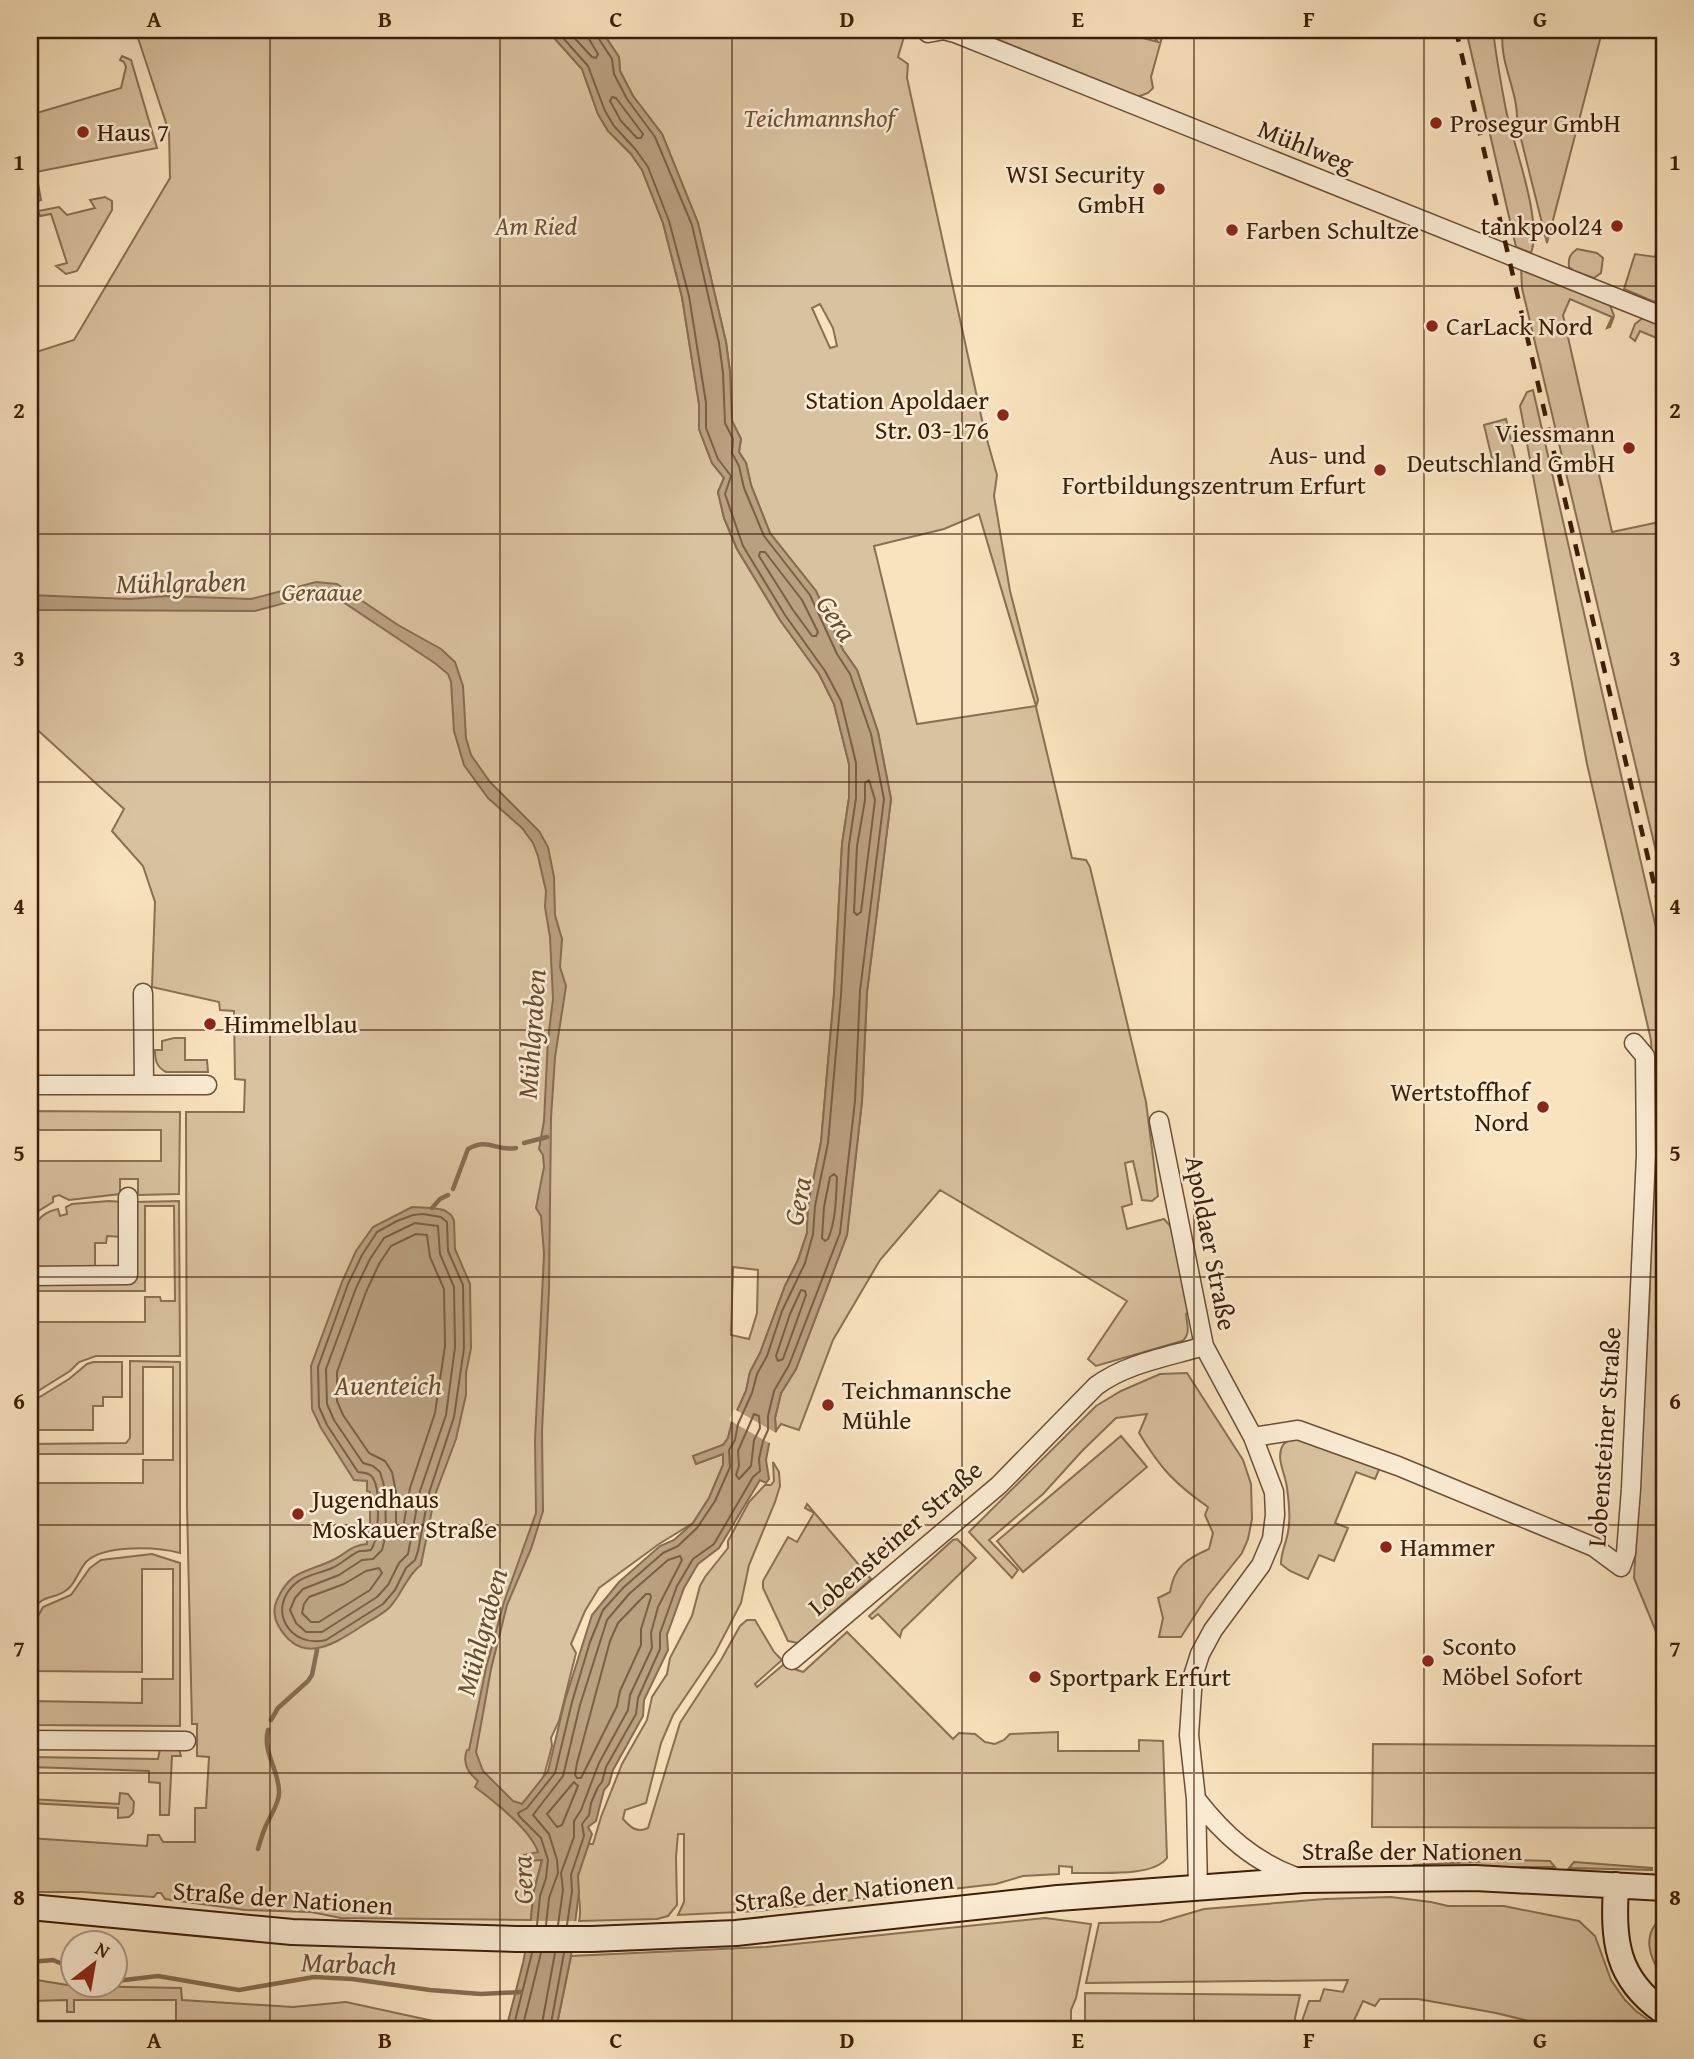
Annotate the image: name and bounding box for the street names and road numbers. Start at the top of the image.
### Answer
street label: Mühlweg [1252,109,1360,182]
street label: Apoldaer Straße [1175,1152,1248,1334]
street label: Lobensteiner Straße [1576,1326,1631,1548]
street label: Lobensteiner Straße [799,1451,991,1625]
street label: Straße der Nationen [1302,1831,1523,1870]
street label: Straße der Nationen [732,1860,956,1921]
street label: Straße der Nationen [172,1870,395,1925]

